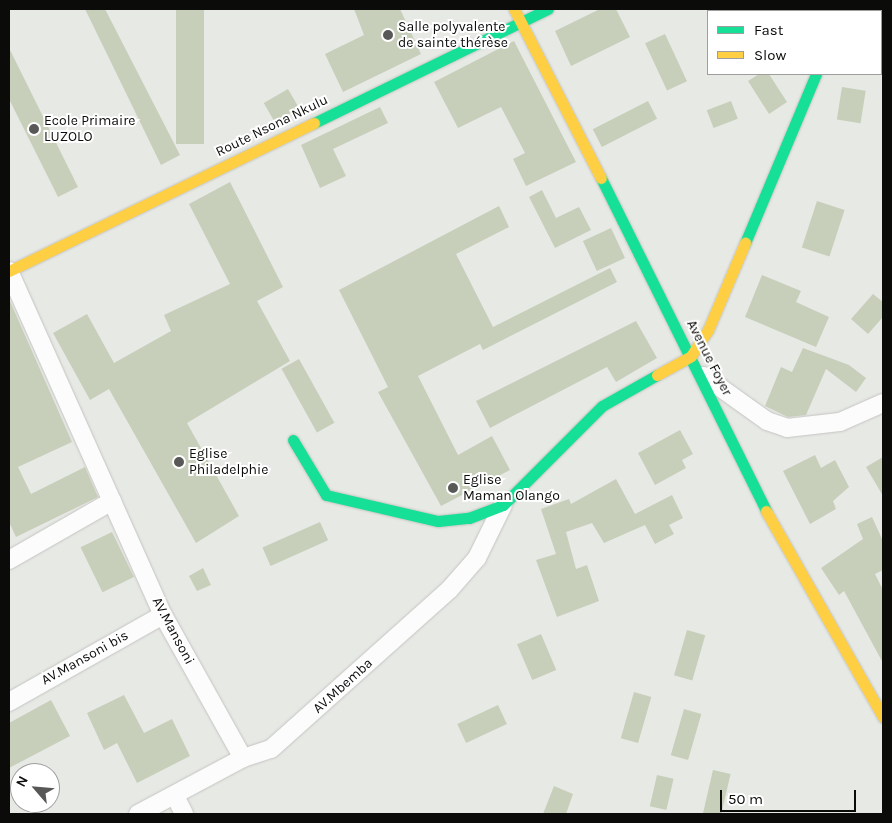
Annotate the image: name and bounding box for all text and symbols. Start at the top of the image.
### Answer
legend [707,10,882,75]
place label: Salle polyvalente de sainte thérèse [398,19,508,52]
text: Fast [754,21,783,39]
marker: Salle polyvalente de sainte thérèse [382,29,394,41]
text: Slow [754,46,786,64]
street label: Route Nsona Nkulu [213,92,331,160]
place label: Ecole Primaire LUZOLO [44,113,135,146]
marker: Ecole Primaire LUZOLO [28,123,40,135]
street label: Avenue Foyer [683,317,735,399]
place label: Eglise Philadelphie [189,446,268,478]
marker: Eglise Philadelphie [173,456,185,468]
place label: Eglise Maman Olango [463,472,560,504]
marker: Eglise Maman Olango [447,482,459,494]
street label: AV.Mansoni [148,595,198,667]
street label: AV.Mansoni bis [39,627,131,689]
street label: AV.Mbemba [310,655,376,717]
north arrow [10,763,60,813]
text: N [12,773,32,790]
scale bar [722,780,858,812]
text: 50 m [728,790,763,808]

